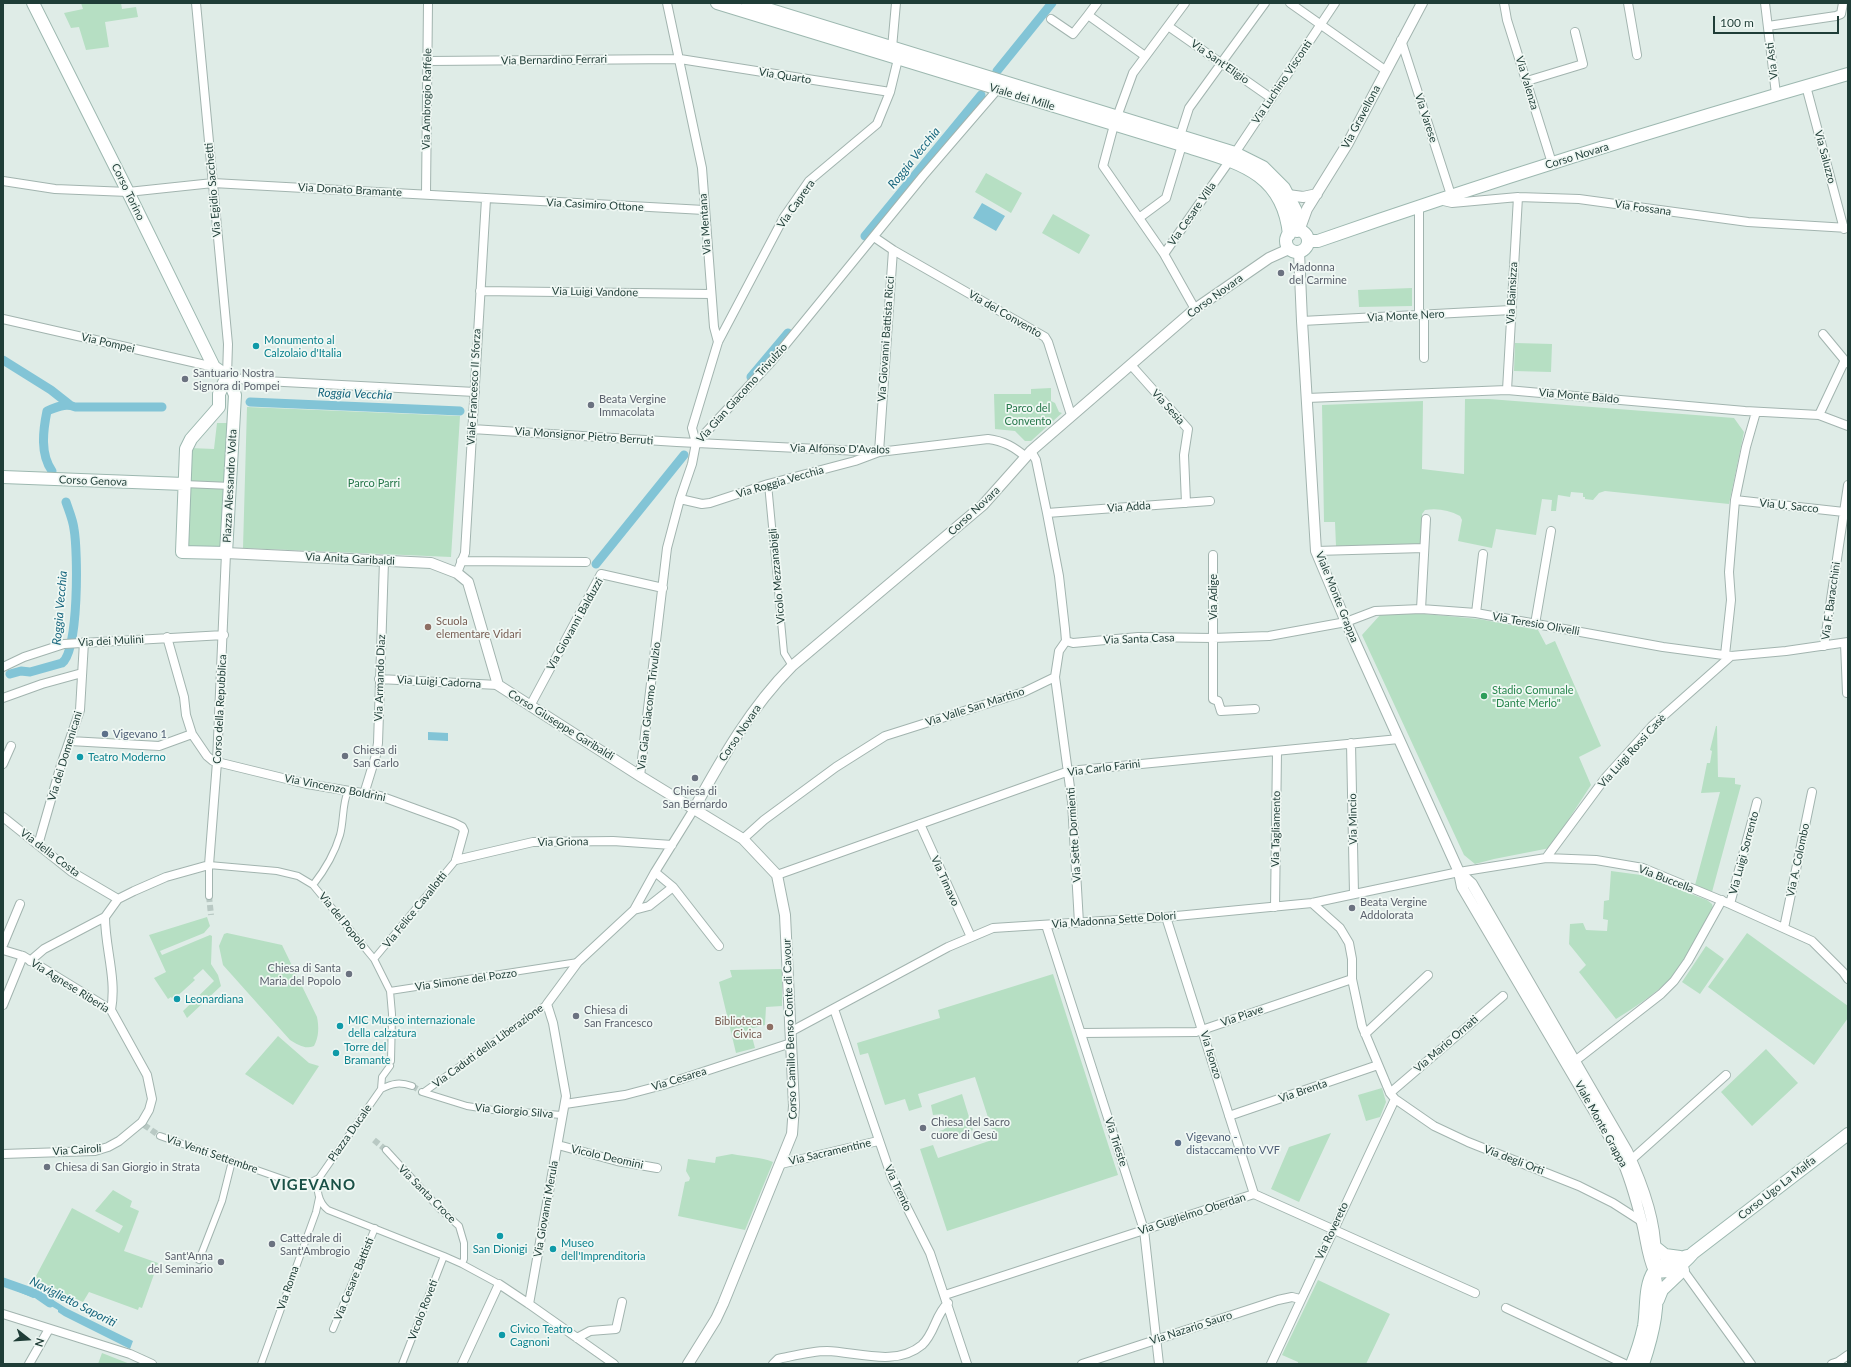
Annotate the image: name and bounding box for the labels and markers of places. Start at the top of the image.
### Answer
place label: Madonna del Carmine [1289,260,1347,286]
marker: Madonna del Carmine [1276,268,1286,278]
place label: Monumento al Calzolaio d'Italia [264,333,342,359]
marker: Monumento al Calzolaio d'Italia [251,341,261,351]
place label: Santuario Nostra Signora di Pompei [193,366,280,392]
marker: Santuario Nostra Signora di Pompei [180,374,190,384]
place label: Beata Vergine Immacolata [599,392,666,418]
marker: Beata Vergine Immacolata [586,400,596,410]
place label: Scuola elementare Vidari [436,614,521,640]
marker: Scuola elementare Vidari [423,622,433,632]
place label: Stadio Comunale "Dante Merlo" [1492,683,1574,709]
marker: Stadio Comunale "Dante Merlo" [1479,691,1489,701]
place label: Vigevano 1 [113,727,167,741]
marker: Vigevano 1 [100,729,110,739]
place label: Chiesa di San Carlo [353,743,399,769]
place label: Teatro Moderno [88,750,166,764]
marker: Chiesa di San Carlo [340,751,350,761]
marker: Teatro Moderno [75,752,85,762]
marker: Chiesa di San Bernardo [690,773,700,783]
place label: Chiesa di San Bernardo [663,784,727,810]
place label: Beata Vergine Addolorata [1360,895,1427,921]
marker: Beata Vergine Addolorata [1347,903,1357,913]
place label: Chiesa di Santa Maria del Popolo [259,961,341,987]
marker: Chiesa di Santa Maria del Popolo [344,969,354,979]
place label: Leonardiana [185,992,244,1006]
marker: Leonardiana [172,994,182,1004]
place label: Chiesa di San Francesco [584,1003,653,1029]
marker: Chiesa di San Francesco [571,1011,581,1021]
place label: MIC Museo internazionale della calzatura [348,1013,475,1039]
place label: Biblioteca Civica [714,1014,762,1040]
marker: MIC Museo internazionale della calzatura [335,1021,345,1031]
marker: Biblioteca Civica [765,1022,775,1032]
place label: Torre del Bramante [344,1040,391,1066]
marker: Torre del Bramante [331,1048,341,1058]
place label: Chiesa del Sacro cuore di Gesù [931,1115,1010,1141]
marker: Chiesa del Sacro cuore di Gesù [918,1123,928,1133]
place label: Vigevano - distaccamento VVF [1186,1130,1280,1156]
marker: Vigevano - distaccamento VVF [1173,1138,1183,1148]
place label: Chiesa di San Giorgio in Strata [55,1160,200,1174]
marker: Chiesa di San Giorgio in Strata [42,1162,52,1172]
place label: Cattedrale di Sant'Ambrogio [280,1231,350,1257]
marker: San Dionigi [495,1231,505,1241]
place label: Museo dell'Imprenditoria [561,1236,645,1262]
marker: Cattedrale di Sant'Ambrogio [267,1239,277,1249]
place label: San Dionigi [473,1242,527,1256]
marker: Museo dell'Imprenditoria [548,1244,558,1254]
place label: Sant'Anna del Seminario [148,1249,213,1275]
marker: Sant'Anna del Seminario [216,1257,226,1267]
place label: Civico Teatro Cagnoni [510,1322,573,1348]
marker: Civico Teatro Cagnoni [497,1330,507,1340]

